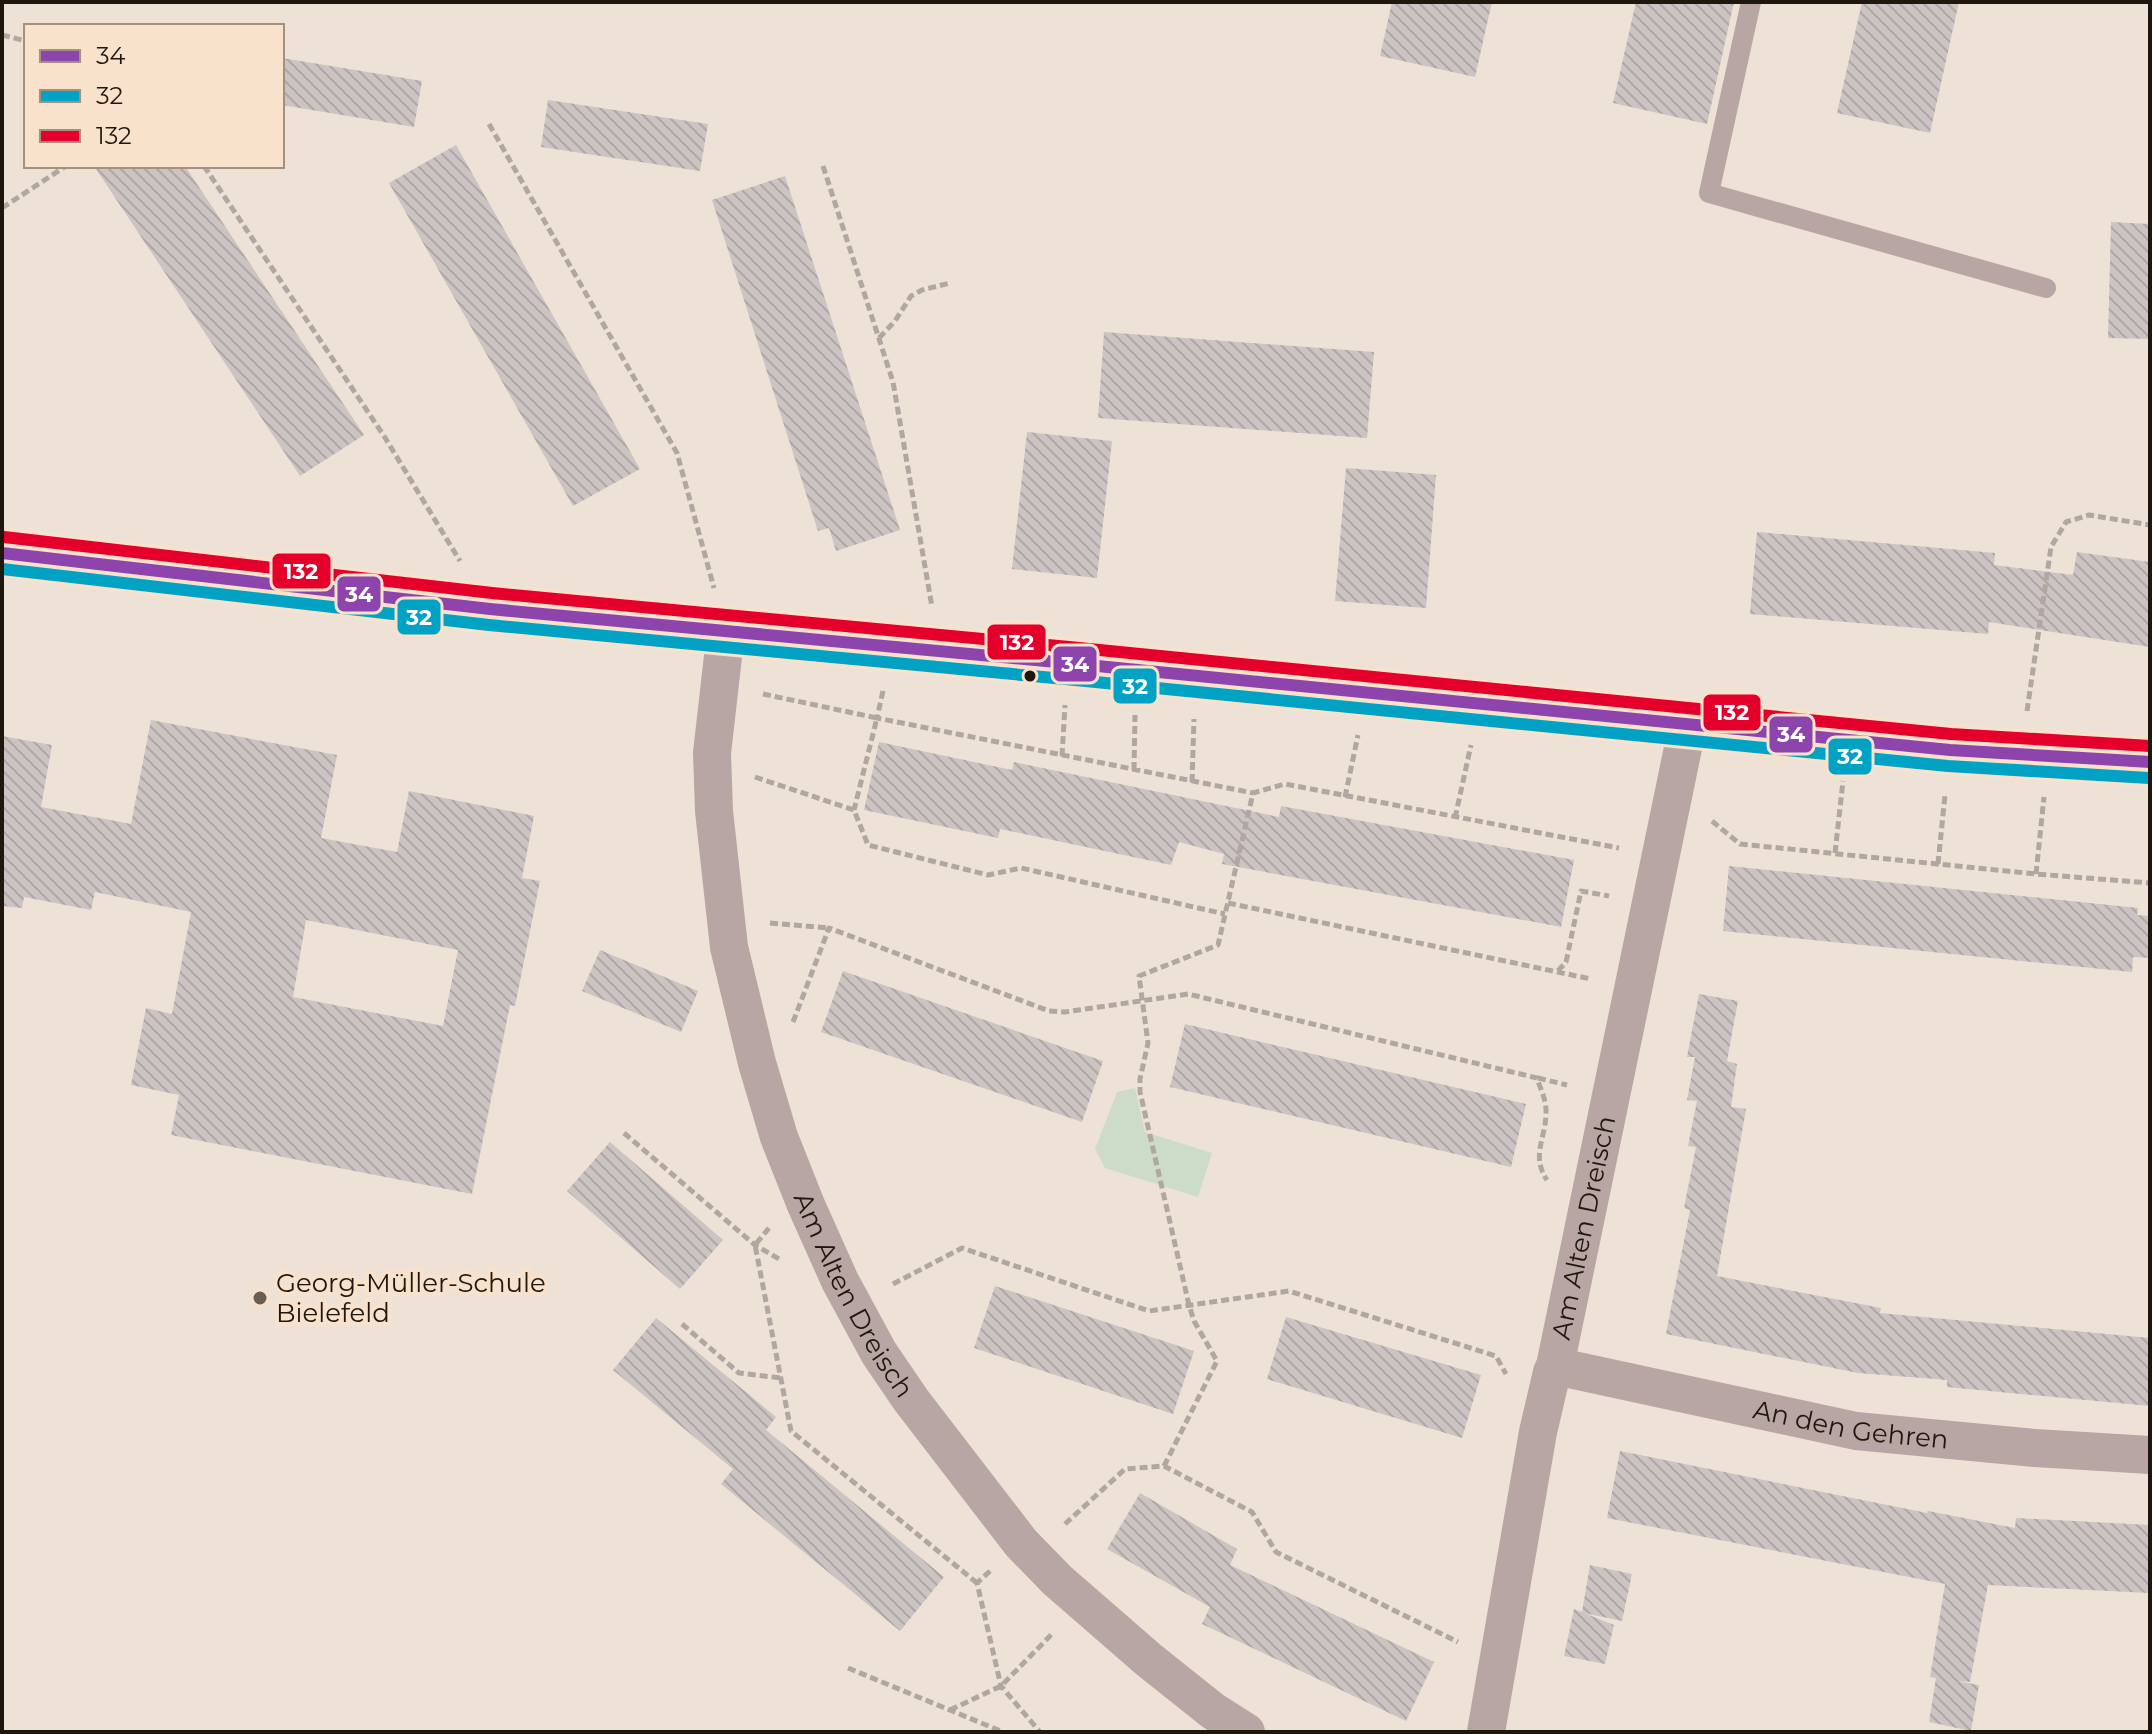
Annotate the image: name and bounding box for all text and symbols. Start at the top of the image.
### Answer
legend [24,24,284,168]
text: 34 [96,41,126,70]
text: 32 [96,81,123,110]
text: 132 [96,121,132,150]
line badge: 132 [271,552,332,590]
text: 132 [284,558,318,585]
line badge: 34 [336,575,382,613]
text: 34 [344,581,373,608]
line badge: 32 [396,598,442,636]
text: 32 [405,604,432,631]
line badge: 132 [986,623,1047,661]
text: 132 [1000,629,1034,656]
line badge: 34 [1052,645,1098,683]
text: 34 [1060,651,1089,678]
line badge: 32 [1112,667,1158,705]
unlabelled marker [1022,668,1038,684]
text: 32 [1121,673,1148,700]
line badge: 132 [1702,693,1762,732]
text: 132 [1715,699,1749,726]
line badge: 34 [1768,715,1814,754]
text: 34 [1776,721,1805,748]
line badge: 32 [1827,737,1873,776]
text: 32 [1836,743,1863,770]
street label: Am Alten Dreisch [1545,1113,1622,1342]
street label: Am Alten Dreisch [787,1188,921,1404]
place label: Georg-Müller-Schule Bielefeld [276,1267,546,1329]
marker: Georg-Müller-Schule Bielefeld [251,1289,269,1307]
street label: An den Gehren [1750,1393,1950,1456]

